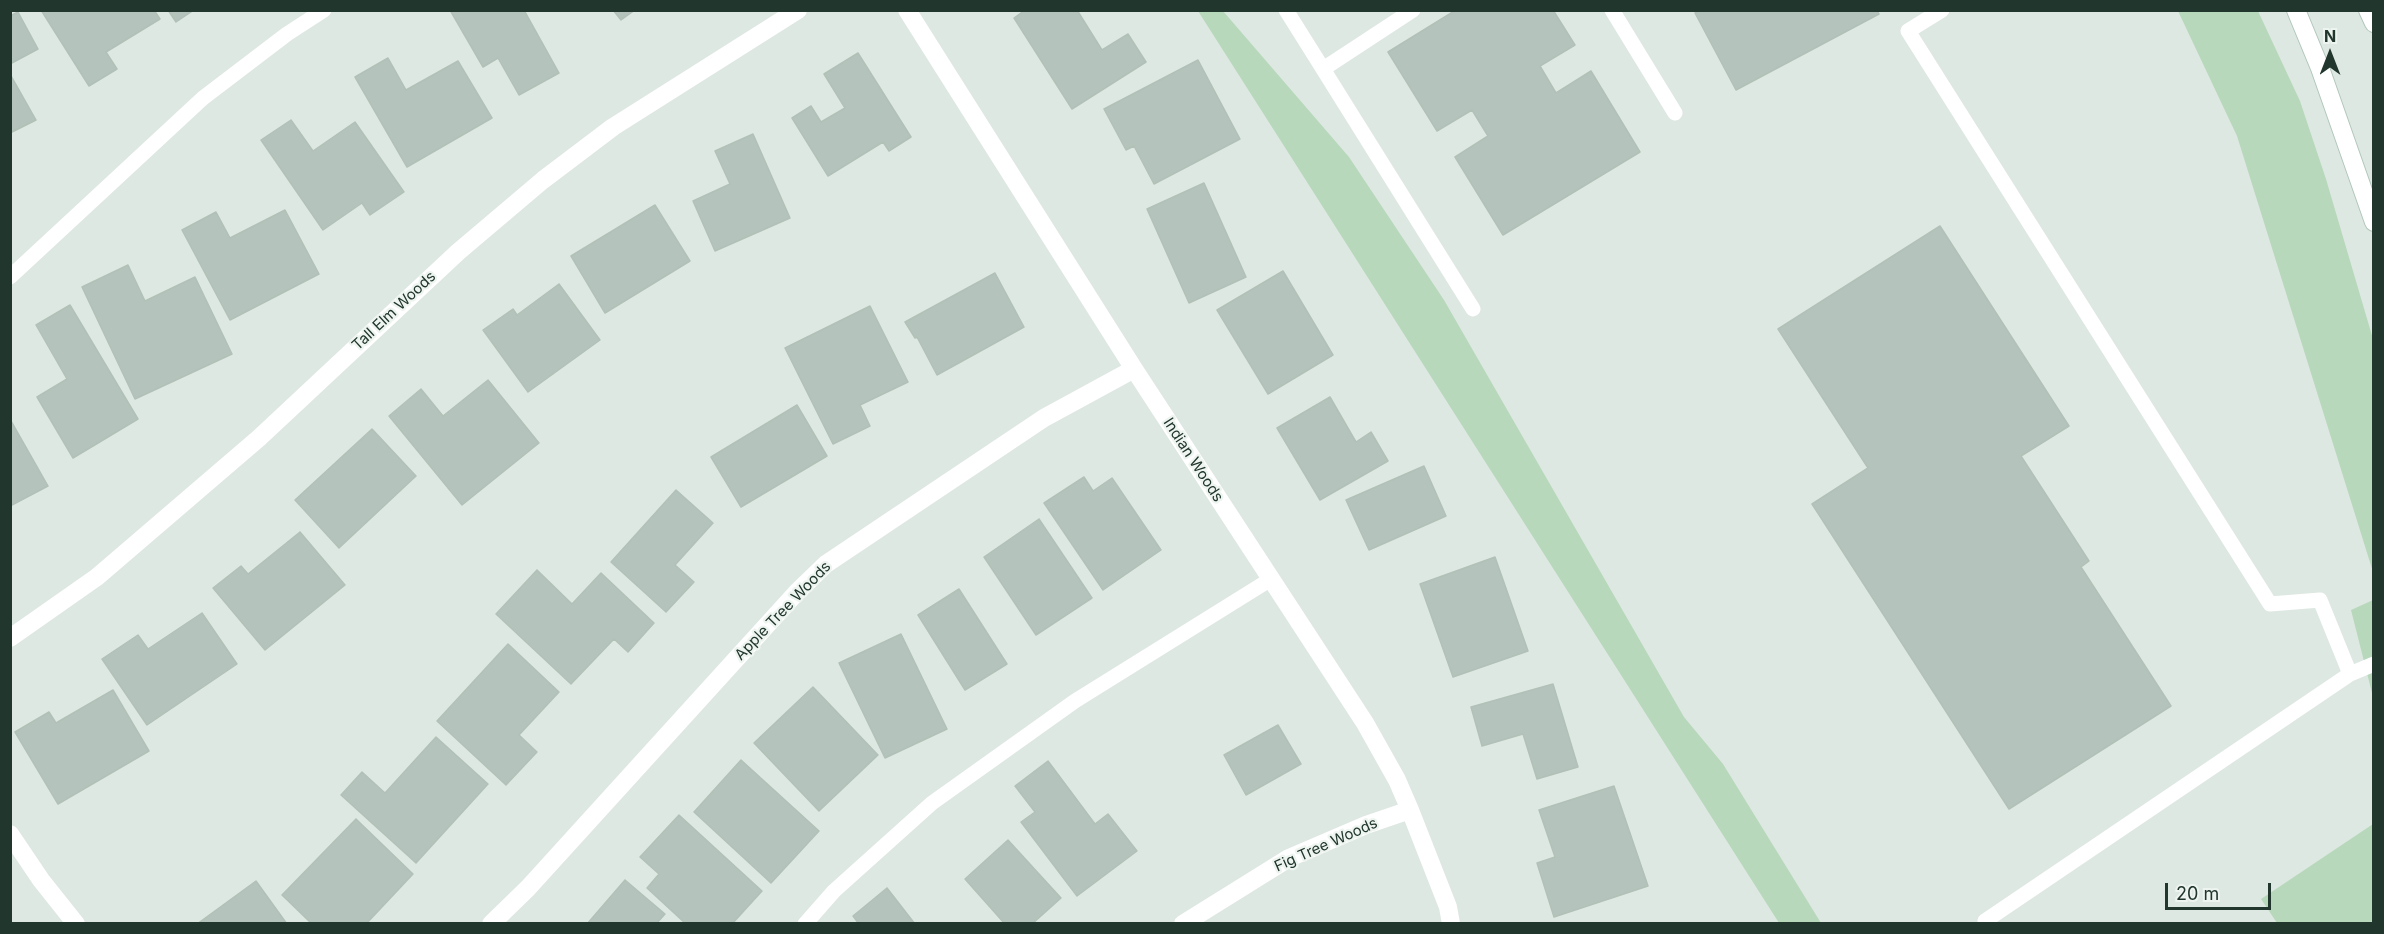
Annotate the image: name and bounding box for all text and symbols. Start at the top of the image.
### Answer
north arrow [2300,24,2360,84]
text: N [2324,26,2336,46]
street label: Tall Elm Woods [349,268,439,354]
street label: Indian Woods [1159,415,1227,505]
street label: Apple Tree Woods [731,558,835,664]
street label: Fig Tree Woods [1272,814,1380,876]
scale bar [2168,871,2274,909]
text: 20 m [2176,883,2219,904]

